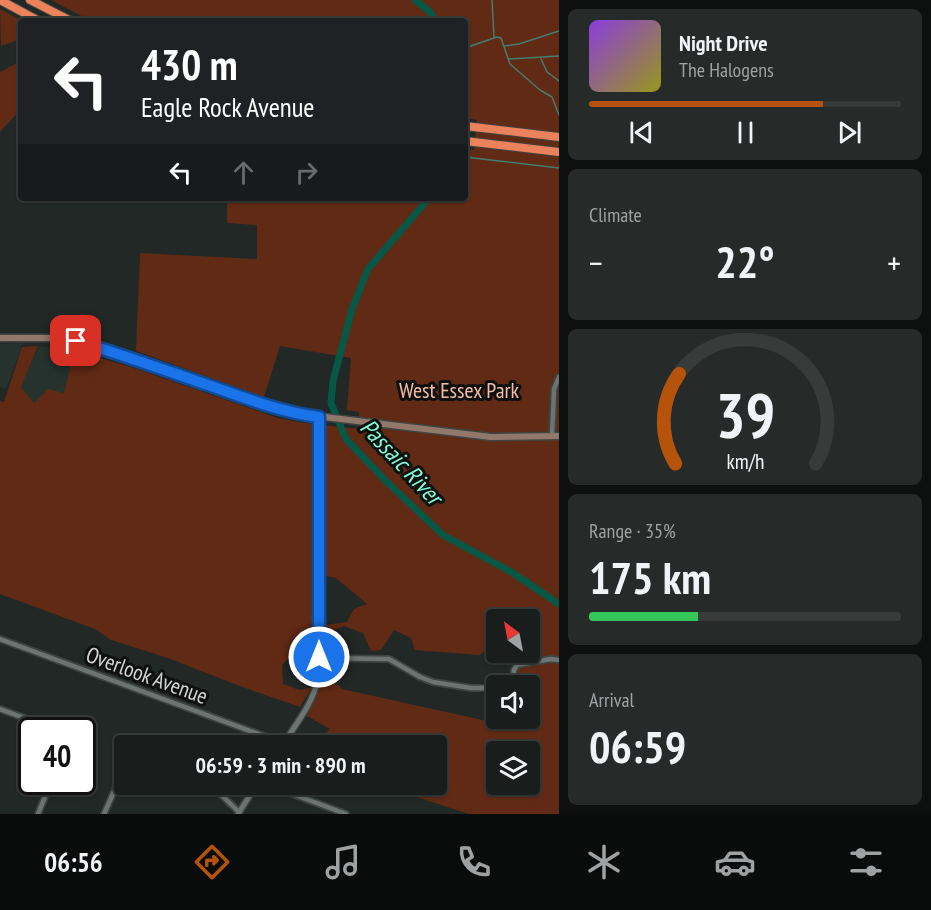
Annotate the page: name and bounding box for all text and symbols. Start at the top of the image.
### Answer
text: Night Drive [679,29,768,57]
text: 430 m [141,37,238,92]
icon: left [42,42,120,120]
text: The Halogens [679,57,774,83]
text: Eagle Rock Avenue [141,90,315,124]
icon: previous [625,116,658,149]
icon: pause [729,116,762,149]
icon: next [833,116,866,149]
icon: left [164,156,197,189]
icon: ahead [227,156,260,189]
icon: right [290,156,323,189]
text: Climate [589,202,642,228]
text: 22° [715,232,775,290]
text: − [589,241,603,284]
text: + [887,241,901,284]
pin [50,315,101,366]
icon: arrive [59,324,92,357]
text: 39 [715,374,775,455]
park label: West Essex Park [399,376,520,404]
water label: Passaic River [354,412,451,514]
text: km/h [726,447,764,475]
text: Range · 35% [589,518,676,544]
text: 175 km [589,548,711,606]
north arrow [486,609,540,663]
map controls [486,609,540,795]
position arrow [287,625,351,689]
street label: Overlook Avenue [82,640,212,710]
button: sound [486,675,540,729]
text: Arrival [589,687,634,713]
speed limit sign: 40 [18,717,96,795]
text: 06:59 [589,717,686,775]
button: layers [486,741,540,795]
text: 06:59 · 3 min · 890 m [195,751,366,779]
icon: directions [191,841,233,883]
icon: music [322,841,364,883]
icon: phone [453,841,495,883]
icon: climate [583,841,625,883]
icon: car [714,841,756,883]
icon: filters [845,841,887,883]
text: 06:56 [44,845,103,879]

